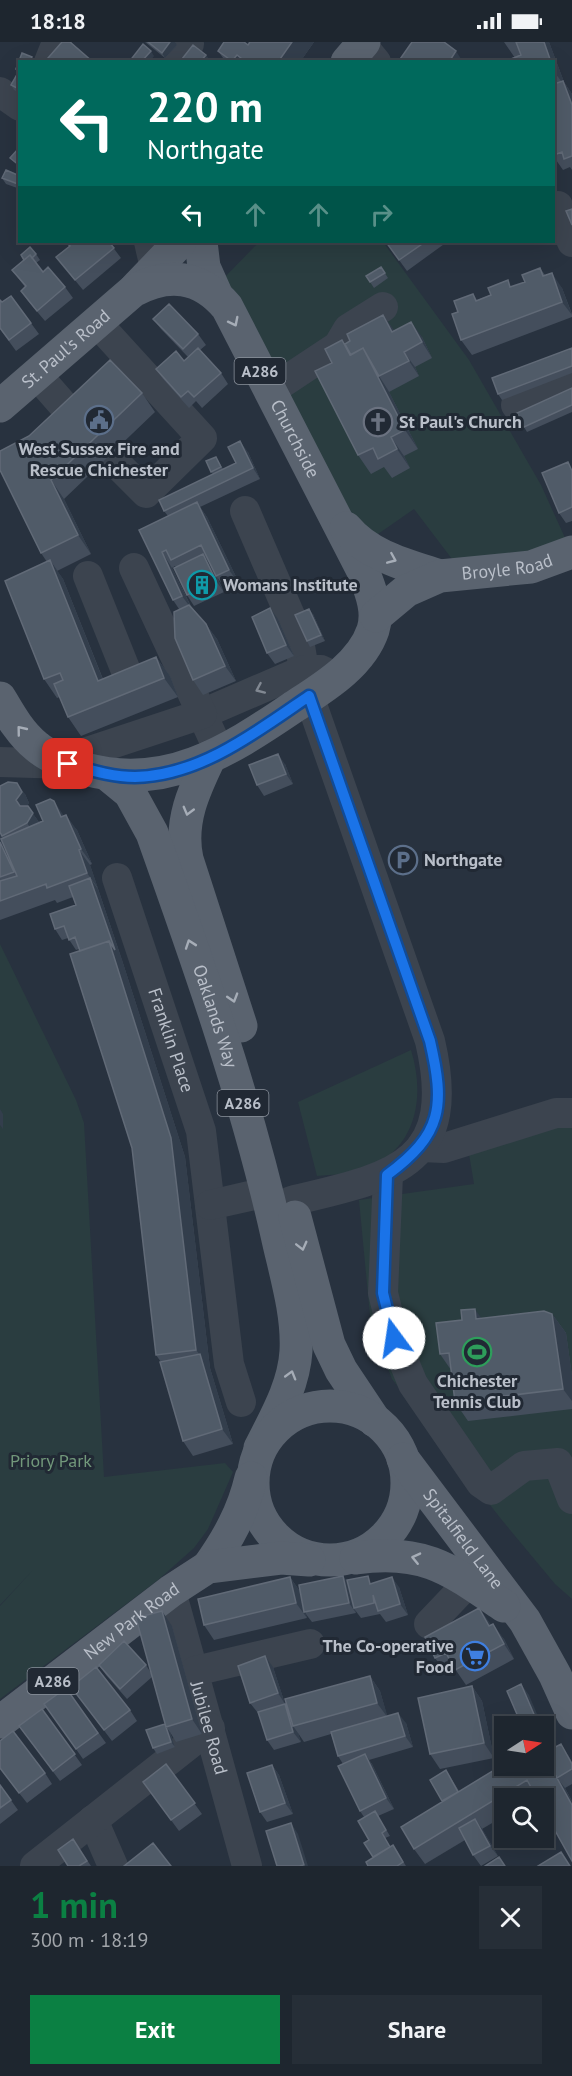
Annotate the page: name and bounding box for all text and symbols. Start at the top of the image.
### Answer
text: 18:18 [30,7,86,35]
text: 220 m [147,79,263,134]
icon: left [48,84,126,162]
text: Northgate [147,132,264,166]
icon: left [176,198,209,231]
icon: ahead [239,198,272,231]
icon: ahead [302,198,335,231]
icon: right [365,198,398,231]
street label: St. Paul's Road [16,304,115,393]
one-way arrow [227,315,239,326]
road number: A286 [234,358,286,384]
street label: Churchside [266,395,325,482]
public building icon: West Sussex Fire and Rescue Chichester [83,404,115,436]
church icon: St Paul's Church [362,406,394,438]
place label: St Paul's Church [399,410,522,433]
place label: West Sussex Fire and Rescue Chichester [18,437,180,481]
street label: Broyle Road [461,548,556,585]
one-way arrow [386,552,397,564]
building icon: Womans Institute [186,569,218,601]
place label: Womans Institute [223,573,358,596]
one-way arrow [256,682,267,694]
one-way arrow [18,725,29,736]
pin [42,738,93,789]
icon: arrive [51,747,84,780]
one-way arrow [183,805,195,816]
parking icon: Northgate [387,844,419,876]
place label: Northgate [424,848,502,871]
one-way arrow [185,939,198,950]
street label: Oaklands Way [188,962,243,1071]
street label: Franklin Place [143,985,199,1095]
one-way arrow [226,992,238,1003]
road number: A286 [218,1090,268,1116]
one-way arrow [295,1241,308,1251]
position arrow [362,1306,426,1370]
sports icon: Chichester Tennis Club [461,1336,493,1368]
place label: Chichester Tennis Club [433,1369,521,1413]
one-way arrow [284,1370,296,1381]
park label: Priory Park [10,1449,92,1472]
street label: Spitalfield Lane [418,1484,509,1593]
one-way arrow [411,1552,421,1565]
street label: New Park Road [79,1577,183,1665]
place label: The Co-operative Food [322,1634,454,1678]
supermarket icon: The Co-operative Food [459,1640,491,1672]
road number: A286 [28,1668,78,1694]
street label: Jubilee Road [185,1678,233,1777]
north arrow [494,1716,554,1776]
map controls [494,1716,554,1848]
button: search [494,1788,554,1848]
text: 1 min [30,1881,118,1928]
button: close [479,1886,542,1949]
text: 300 m · 18:19 [30,1927,148,1953]
button: Exit [30,1995,280,2064]
button: Share [292,1995,542,2064]

